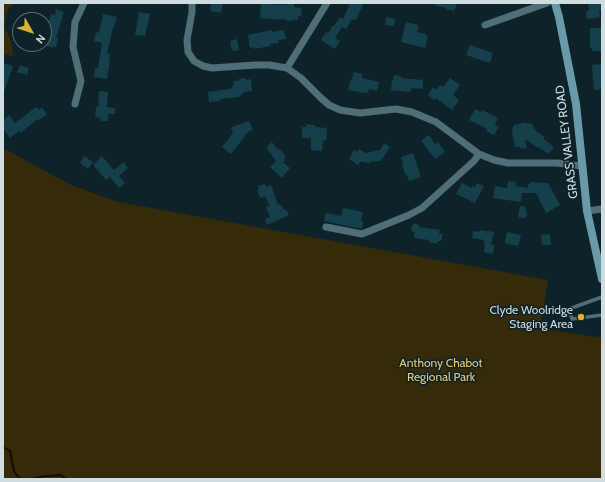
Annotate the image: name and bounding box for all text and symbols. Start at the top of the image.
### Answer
north arrow [12,12,52,52]
text: N [33,31,48,46]
street label: GRASS VALLEY ROAD [553,84,581,200]
place label: Clyde Woolridge Staging Area [489,303,573,331]
marker: Clyde Woolridge Staging Area [576,312,586,322]
park label: Anthony Chabot Regional Park [399,356,483,384]

